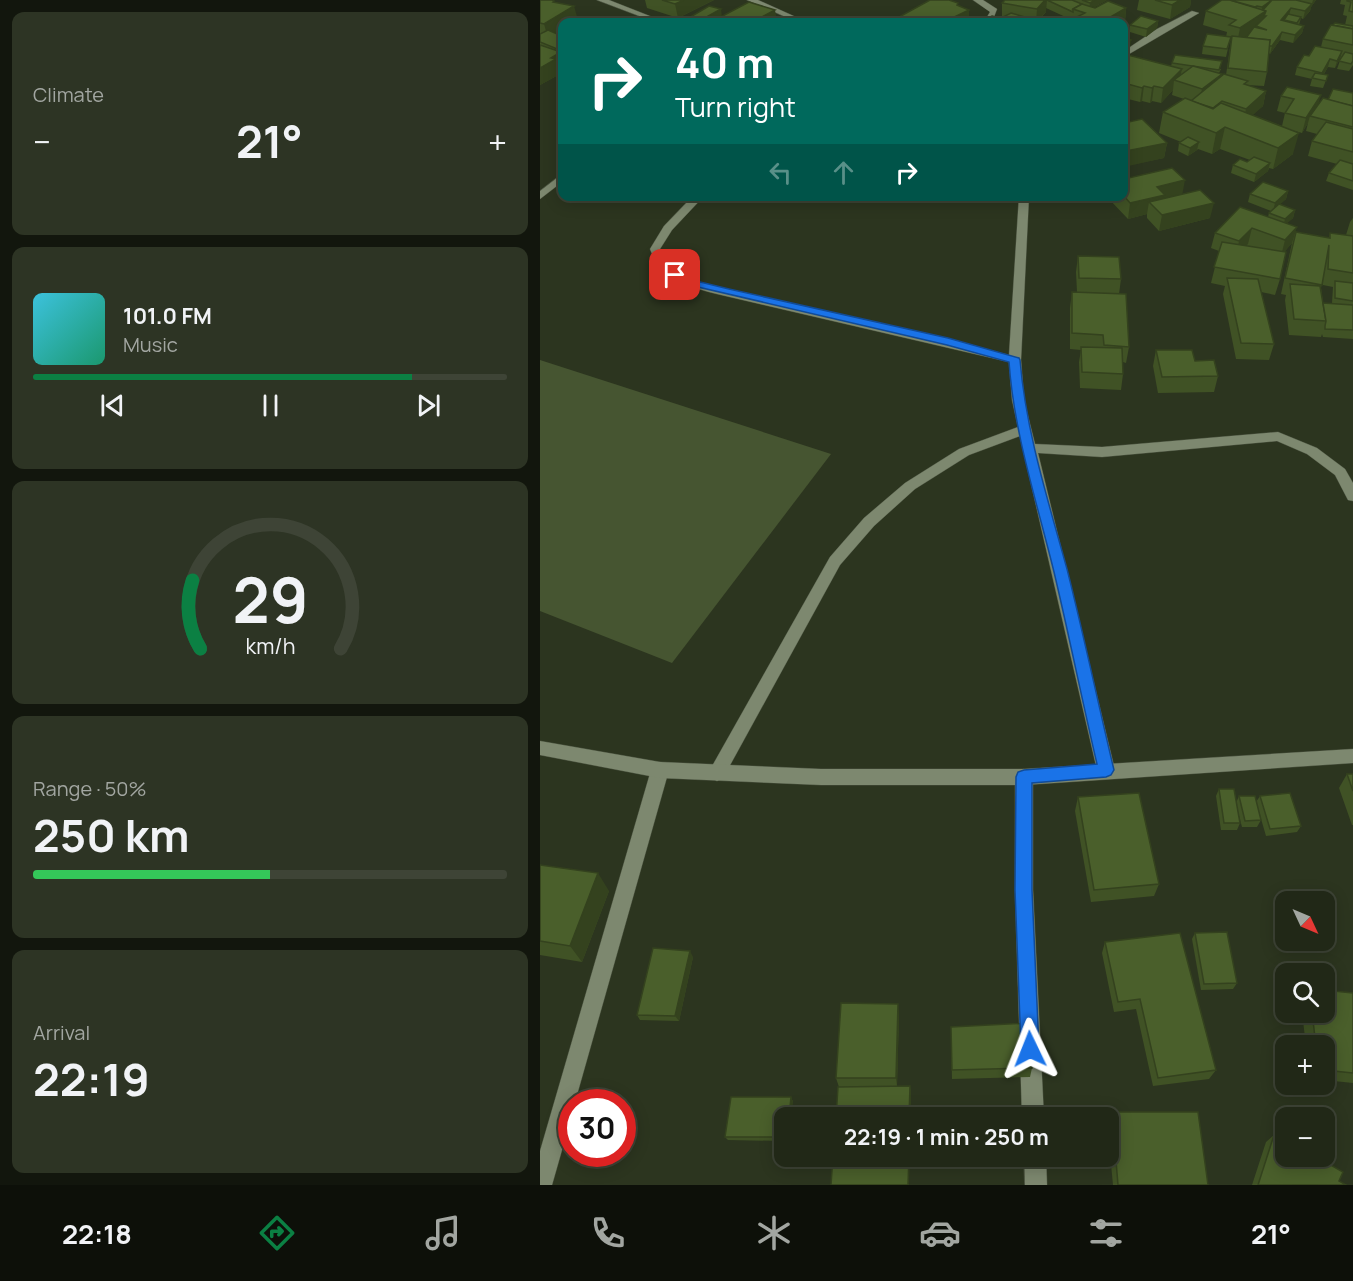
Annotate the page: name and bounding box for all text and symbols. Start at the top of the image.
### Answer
text: 40 m [675,33,774,91]
icon: right [576,42,654,120]
text: Climate [33,81,104,108]
text: Turn right [675,88,796,125]
text: 21° [236,110,303,172]
text: − [33,119,51,164]
text: + [488,119,507,164]
icon: left [764,156,797,189]
icon: ahead [827,156,860,189]
icon: right [890,156,923,189]
pin [649,249,700,300]
icon: arrive [658,258,691,291]
text: 101.0 FM [123,301,212,331]
text: Music [123,331,178,358]
icon: previous [96,389,129,422]
icon: pause [254,389,287,422]
icon: next [412,389,445,422]
text: 29 [232,557,308,643]
text: km/h [245,632,295,661]
text: Range · 50% [33,775,146,802]
text: 250 km [33,804,189,866]
north arrow [1275,891,1335,951]
map controls [1275,891,1335,1167]
button: search [1275,963,1335,1023]
position arrow [998,1017,1062,1081]
text: Arrival [33,1019,90,1046]
button: + [1275,1035,1335,1095]
text: 22:19 [33,1048,150,1110]
speed limit sign: 30 [558,1089,636,1167]
button: − [1275,1107,1335,1167]
text: 22:19 · 1 min · 250 m [844,1122,1049,1152]
icon: directions [256,1212,298,1254]
icon: music [422,1212,464,1254]
icon: phone [587,1212,629,1254]
icon: climate [753,1212,795,1254]
icon: car [919,1212,961,1254]
icon: filters [1085,1212,1127,1254]
text: 22:18 [62,1215,132,1252]
text: 21° [1251,1215,1291,1252]

